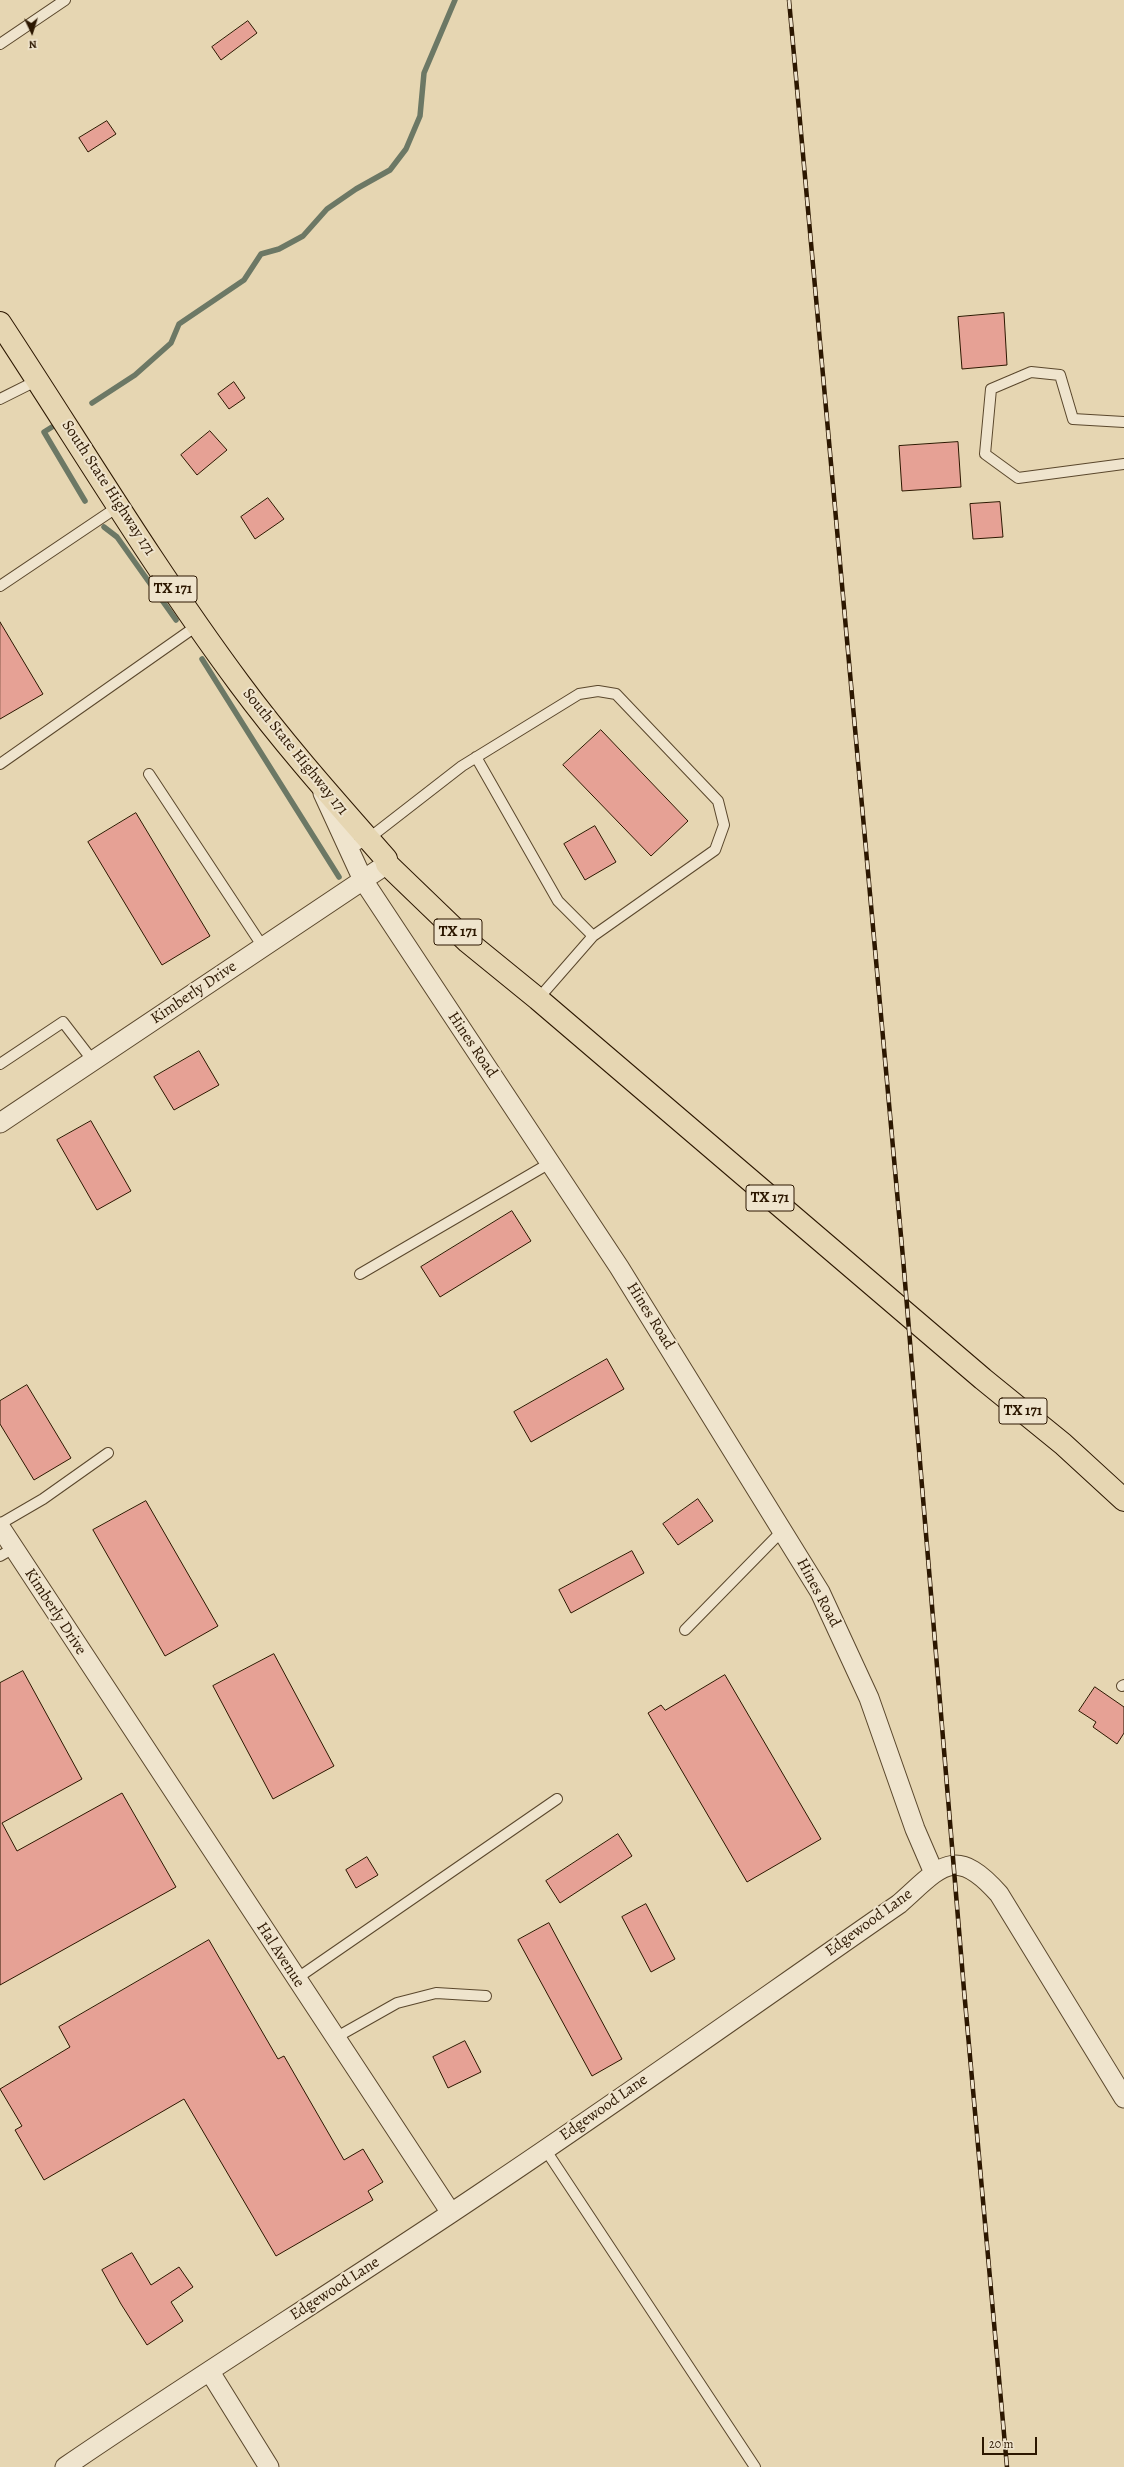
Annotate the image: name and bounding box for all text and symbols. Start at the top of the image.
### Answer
north arrow [12,12,52,52]
text: N [28,37,37,52]
street label: South State Highway 171 [57,417,159,559]
road number: TX 171 [149,576,197,602]
street label: South State Highway 171 [238,685,352,819]
road number: TX 171 [434,919,482,945]
street label: Kimberly Drive [147,957,241,1029]
street label: Hines Road [443,1008,501,1082]
road number: TX 171 [746,1185,794,1211]
street label: Hines Road [622,1279,678,1353]
road number: TX 171 [999,1398,1047,1424]
street label: Hines Road [792,1555,844,1631]
street label: Kimberly Drive [20,1565,90,1659]
street label: Edgewood Lane [822,1885,916,1961]
street label: Hal Avenue [252,1919,308,1991]
street label: Edgewood Lane [556,2071,652,2145]
street label: Edgewood Lane [287,2253,383,2325]
scale bar [984,2429,1039,2455]
text: 20 m [989,2436,1013,2452]

